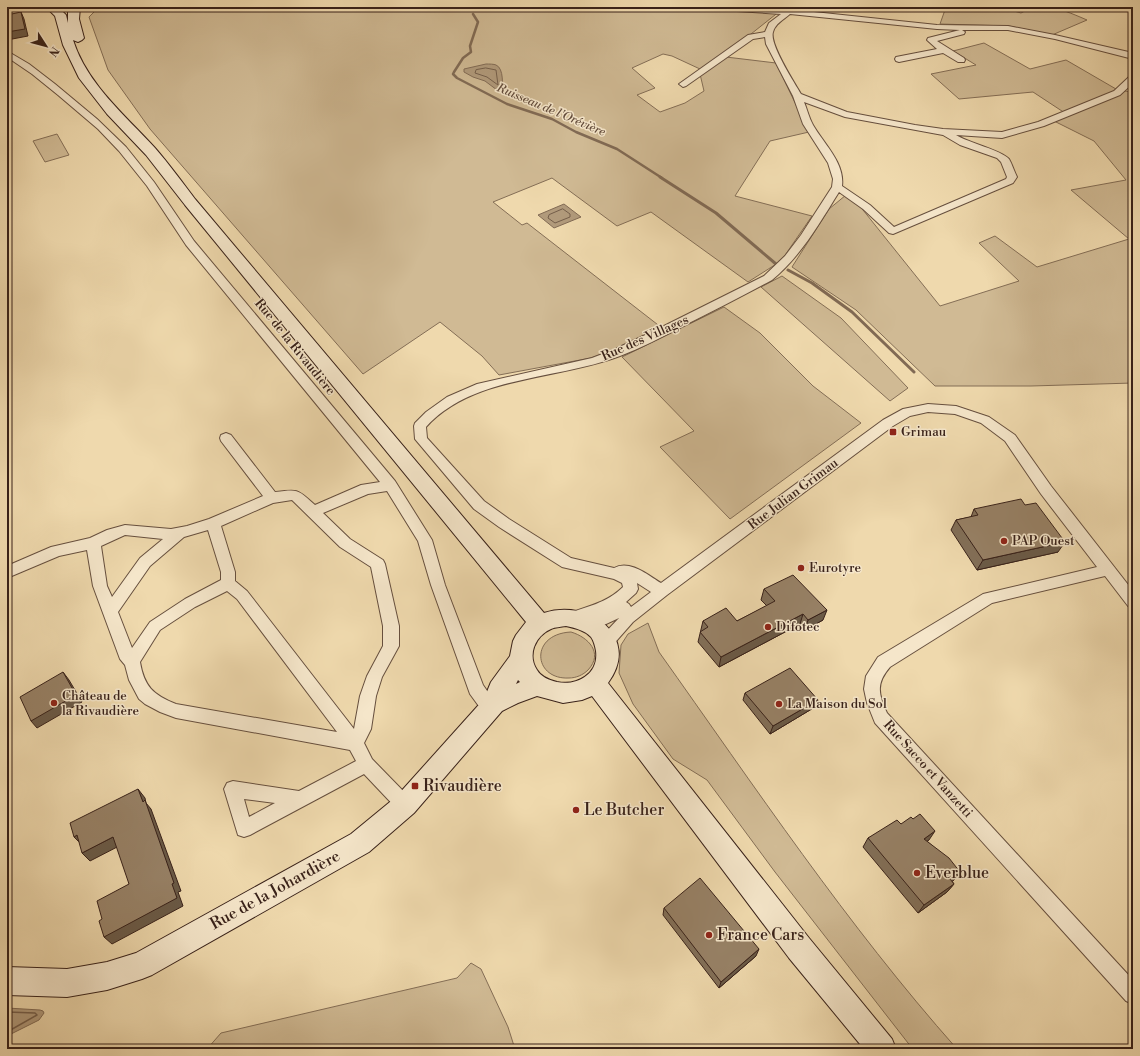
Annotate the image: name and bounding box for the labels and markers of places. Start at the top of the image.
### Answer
place label: Grimau [901,424,947,440]
marker: Grimau [888,427,898,437]
place label: PAP Ouest [1012,533,1075,549]
marker: PAP Ouest [999,536,1009,546]
place label: Eurotyre [809,560,861,576]
marker: Eurotyre [796,563,806,573]
place label: Difotec [776,619,820,635]
marker: Difotec [763,622,773,632]
place label: Château de la Rivaudière [62,688,140,719]
place label: La Maison du Sol [787,696,887,712]
marker: Château de la Rivaudière [49,698,59,708]
marker: La Maison du Sol [774,699,784,709]
place label: Rivaudière [423,776,502,796]
marker: Rivaudière [410,781,420,791]
place label: Le Butcher [584,800,664,820]
marker: Le Butcher [571,805,581,815]
place label: Everblue [925,863,989,883]
marker: Everblue [912,868,922,878]
place label: France Cars [717,925,804,945]
marker: France Cars [704,930,714,940]

